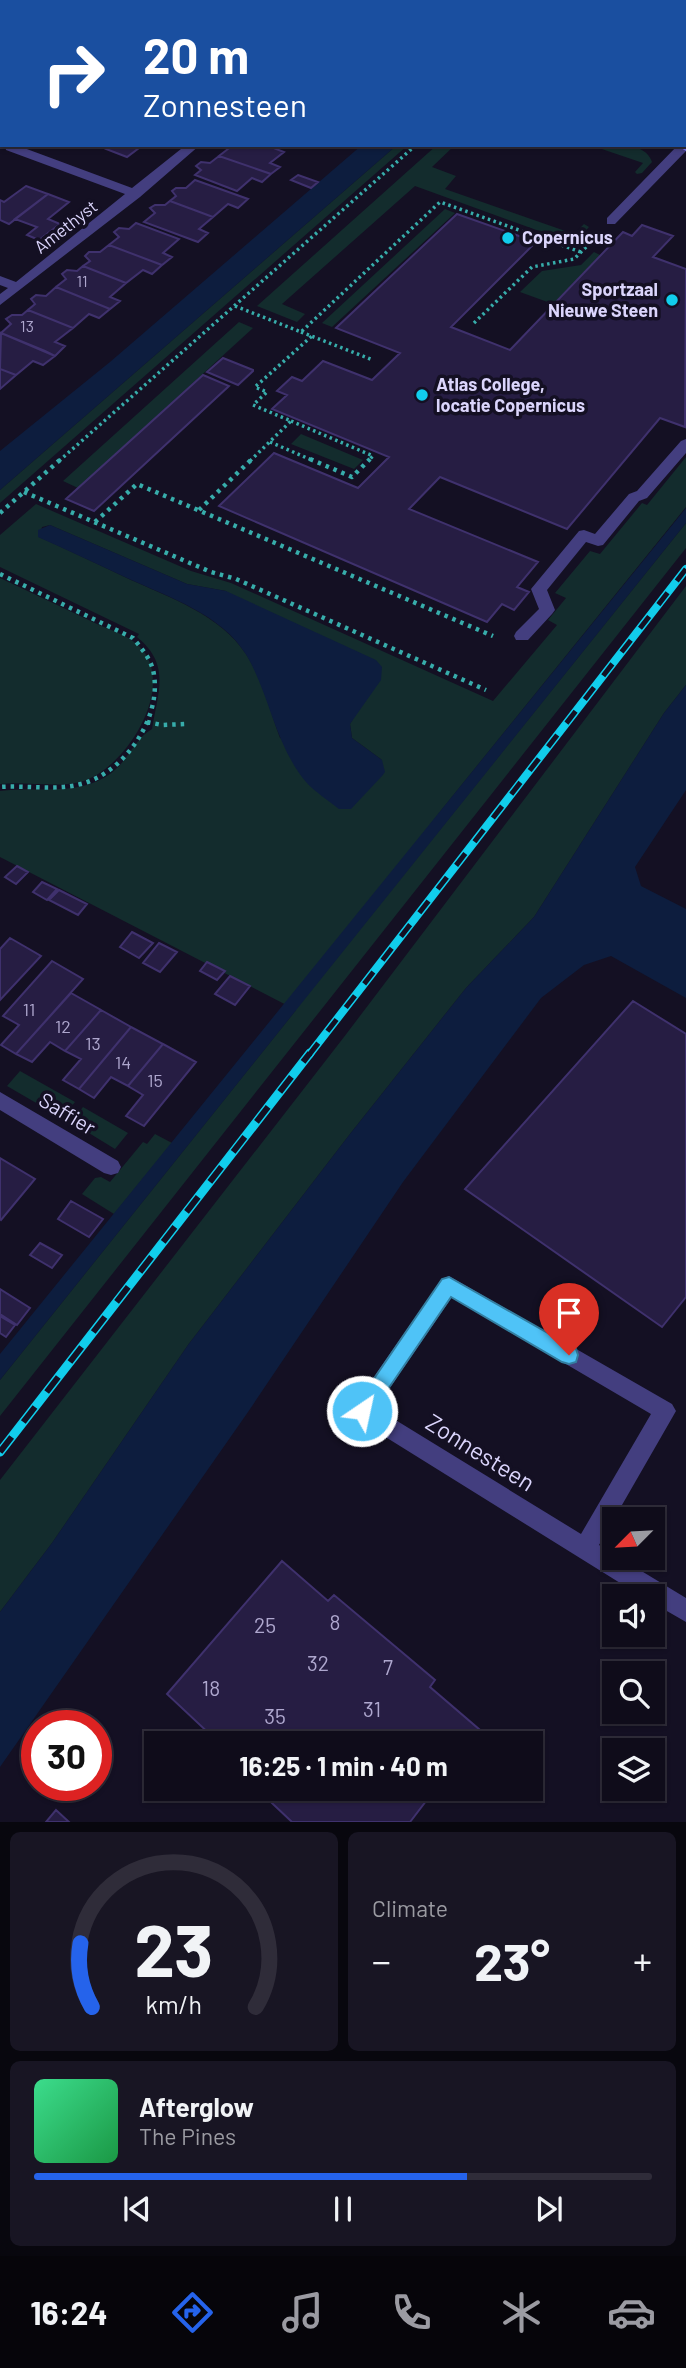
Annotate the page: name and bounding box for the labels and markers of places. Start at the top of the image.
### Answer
place label: Copernicus [522,226,613,248]
marker: Copernicus [500,230,516,246]
place label: Sportzaal Nieuwe Steen [548,278,658,321]
marker: Sportzaal Nieuwe Steen [664,292,680,308]
place label: Atlas College, locatie Copernicus [436,373,585,416]
marker: Atlas College, locatie Copernicus [414,387,430,403]
pin [539,1283,599,1355]

